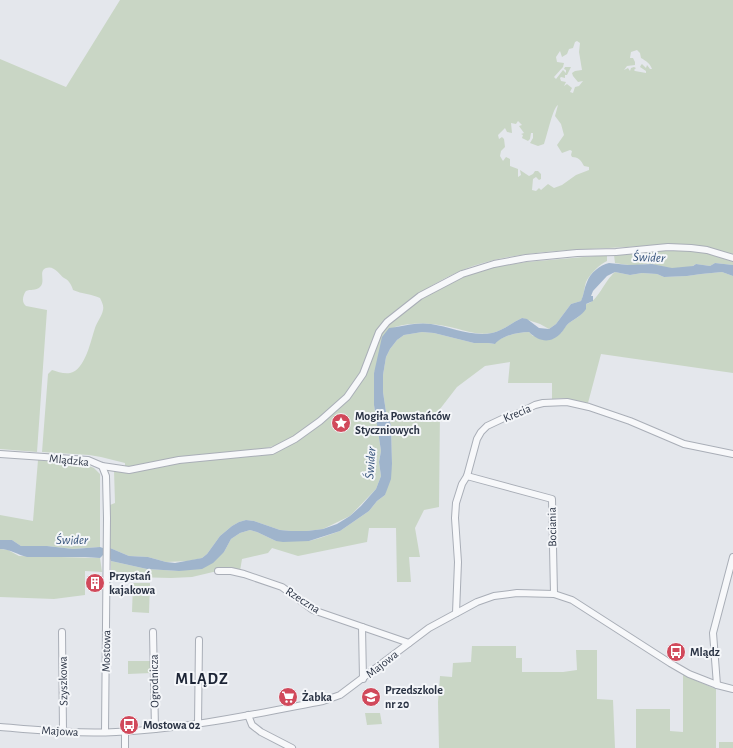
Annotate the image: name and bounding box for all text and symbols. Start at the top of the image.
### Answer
water label: Świder [633,250,666,265]
street label: Krecia [501,402,533,424]
place label: Mogiła Powstańców Styczniowych [355,410,451,437]
place icon: Mogiła Powstańców Styczniowych [330,412,352,434]
water label: Świder [362,446,379,480]
street label: Mlądzka [49,452,90,468]
street label: Bociania [546,507,558,547]
water label: Świder [56,533,89,547]
place label: Przystań kajakowa [109,570,155,597]
building icon: Przystań kajakowa [84,572,106,594]
street label: Rzeczna [284,585,323,616]
street label: Mostowa [100,629,112,672]
bus stop icon: Mlądz [665,641,687,663]
place label: Mlądz [690,646,720,658]
street label: Majowa [364,648,401,681]
street label: Ogrodnicza [148,654,160,708]
street label: Szyszkowa [57,656,70,706]
district label: MLĄDZ [175,671,229,687]
place label: Przedszkole nr 20 [385,684,443,710]
supermarket icon: Żabka [277,686,299,708]
school or university icon: Przedszkole nr 20 [360,686,382,708]
place label: Żabka [302,690,332,703]
bus stop icon: Mostowa 02 [118,714,140,736]
place label: Mostowa 02 [143,719,201,731]
street label: Majowa [41,724,79,739]

